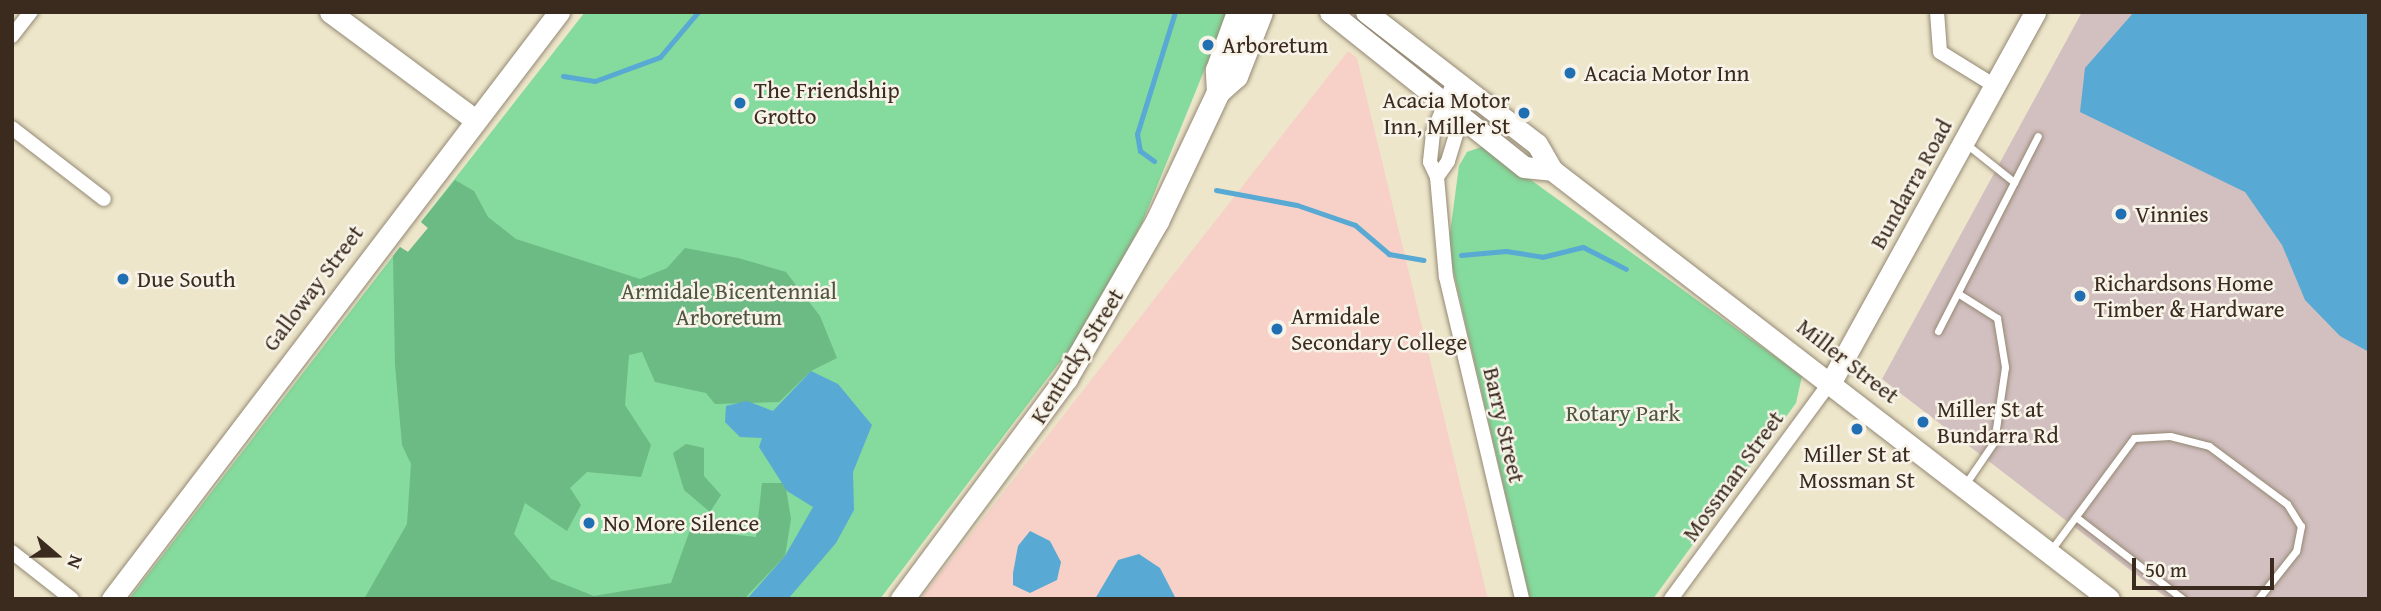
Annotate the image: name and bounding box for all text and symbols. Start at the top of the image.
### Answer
place label: Arboretum [1222,31,1328,59]
marker: Arboretum [1200,37,1216,53]
place label: Acacia Motor Inn [1584,59,1750,87]
marker: Acacia Motor Inn [1562,65,1578,81]
place label: The Friendship Grotto [754,76,900,130]
place label: Acacia Motor Inn, Miller St [1382,86,1510,140]
marker: The Friendship Grotto [732,95,748,111]
marker: Acacia Motor Inn, Miller St [1516,105,1532,121]
street label: Bundarra Road [1864,114,1958,254]
place label: Vinnies [2135,200,2209,228]
marker: Vinnies [2113,206,2129,222]
street label: Galloway Street [257,220,369,356]
place label: Due South [137,265,236,293]
place label: Richardsons Home Timber & Hardware [2094,269,2284,323]
marker: Due South [115,271,131,287]
park label: Armidale Bicentennial Arboretum [621,277,837,331]
street label: Kentucky Street [1024,283,1130,429]
marker: Richardsons Home Timber & Hardware [2072,288,2088,304]
place label: Armidale Secondary College [1291,302,1467,356]
street label: Miller Street [1792,313,1904,409]
marker: Armidale Secondary College [1269,321,1285,337]
street label: Barry Street [1477,365,1531,485]
place label: Miller St at Bundarra Rd [1937,395,2059,449]
park label: Rotary Park [1566,399,1680,427]
street label: Mossman Street [1676,405,1790,547]
marker: Miller St at Bundarra Rd [1915,414,1931,430]
marker: Miller St at Mossman St [1849,421,1865,437]
place label: Miller St at Mossman St [1799,440,1915,494]
place label: No More Silence [603,509,759,537]
marker: No More Silence [581,515,597,531]
north arrow [21,520,91,590]
scale bar [2136,544,2278,588]
text: N [60,551,91,573]
text: 50 m [2145,554,2187,585]

